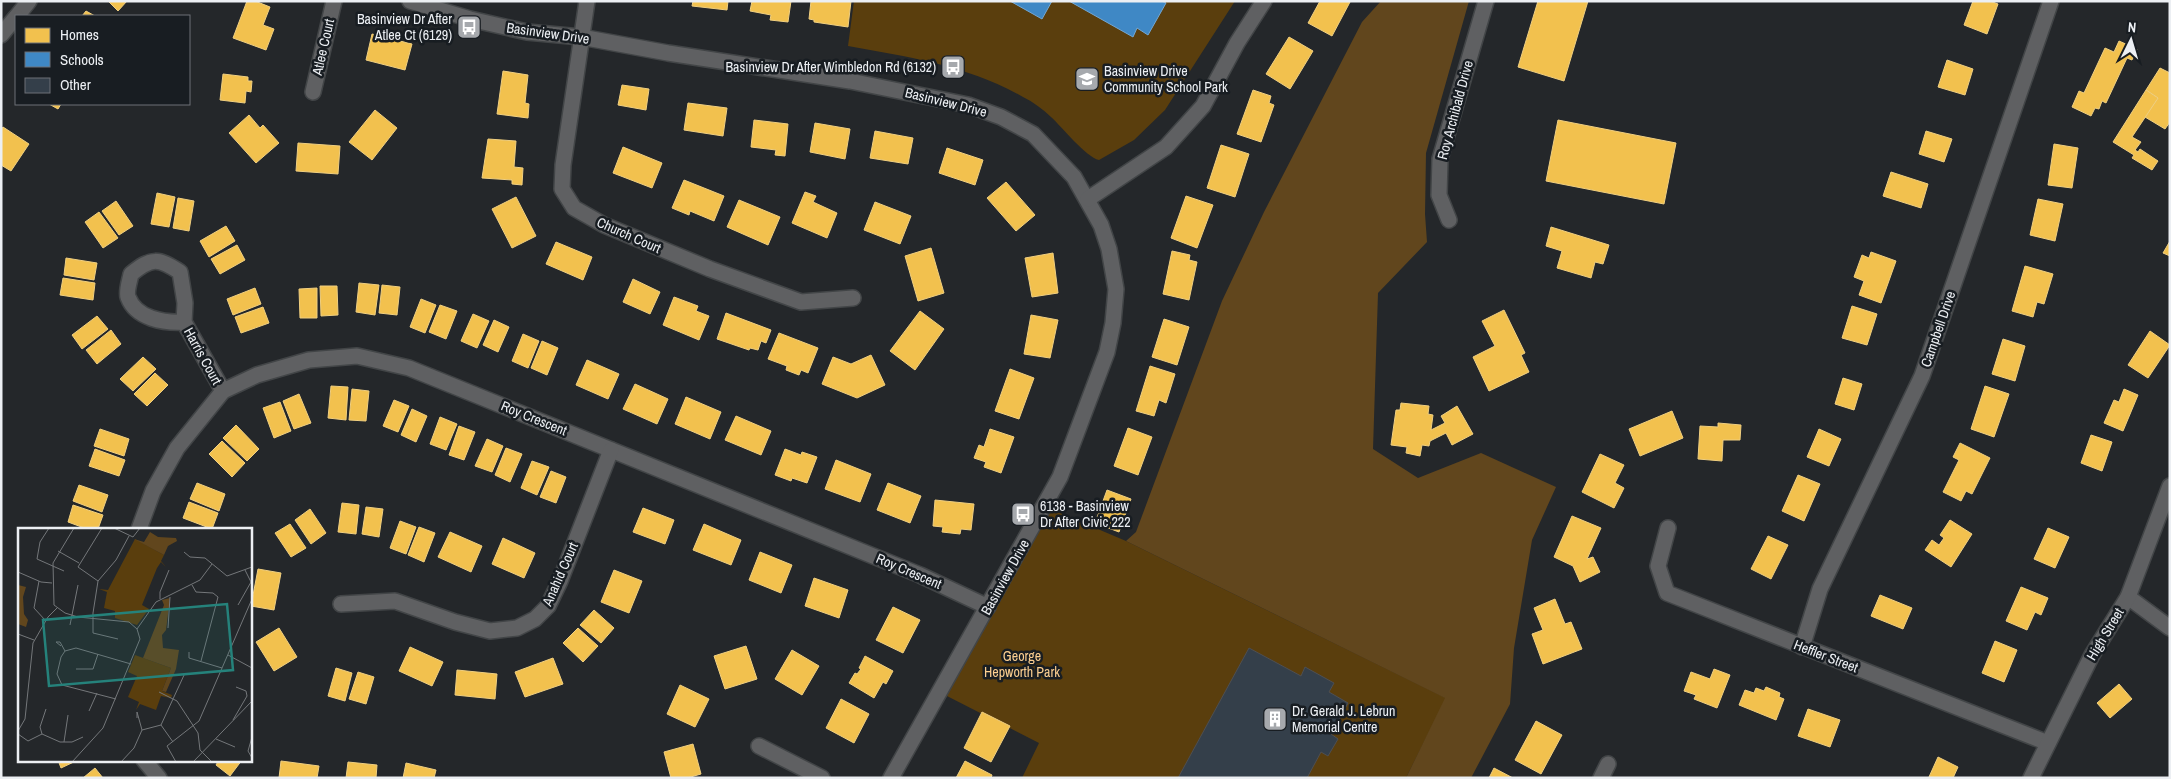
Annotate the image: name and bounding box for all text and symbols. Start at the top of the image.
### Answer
place label: Basinview Dr After Atlee Ct (6129) [357,10,452,44]
bus stop icon: Basinview Dr After Atlee Ct (6129) [456,14,482,40]
legend [15,15,190,105]
north arrow [2106,15,2156,65]
street label: Atlee Court [308,17,338,78]
street label: Basinview Drive [505,18,591,48]
text: N [2127,18,2137,36]
text: Homes [60,24,99,45]
text: Schools [60,49,104,70]
bus stop icon: Basinview Dr After Wimbledon Rd (6132) [940,54,966,80]
place label: Basinview Dr After Wimbledon Rd (6132) [725,58,936,76]
street label: Roy Archibald Drive [1433,58,1477,162]
place label: Basinview Drive Community School Park [1104,62,1228,96]
school or university icon: Basinview Drive Community School Park [1074,66,1100,92]
text: Other [60,74,91,95]
street label: Basinview Drive [903,83,989,121]
street label: Church Court [594,213,664,257]
street label: Campbell Drive [1917,289,1959,369]
street label: Harris Court [180,324,226,388]
street label: Roy Crescent [498,397,570,439]
place label: 6138 - Basinview Dr After Civic 222 [1040,497,1131,531]
bus stop icon: 6138 - Basinview Dr After Civic 222 [1010,501,1036,527]
inset map [18,528,251,762]
street label: Basinview Drive [977,536,1033,618]
street label: Anahid Court [538,539,582,609]
street label: Roy Crescent [873,549,945,593]
street label: High Street [2082,604,2128,664]
street label: Heffler Street [1791,636,1861,676]
park label: George Hepworth Park [984,647,1060,681]
place label: Dr. Gerald J. Lebrun Memorial Centre [1292,702,1395,736]
building icon: Dr. Gerald J. Lebrun Memorial Centre [1262,706,1288,732]

